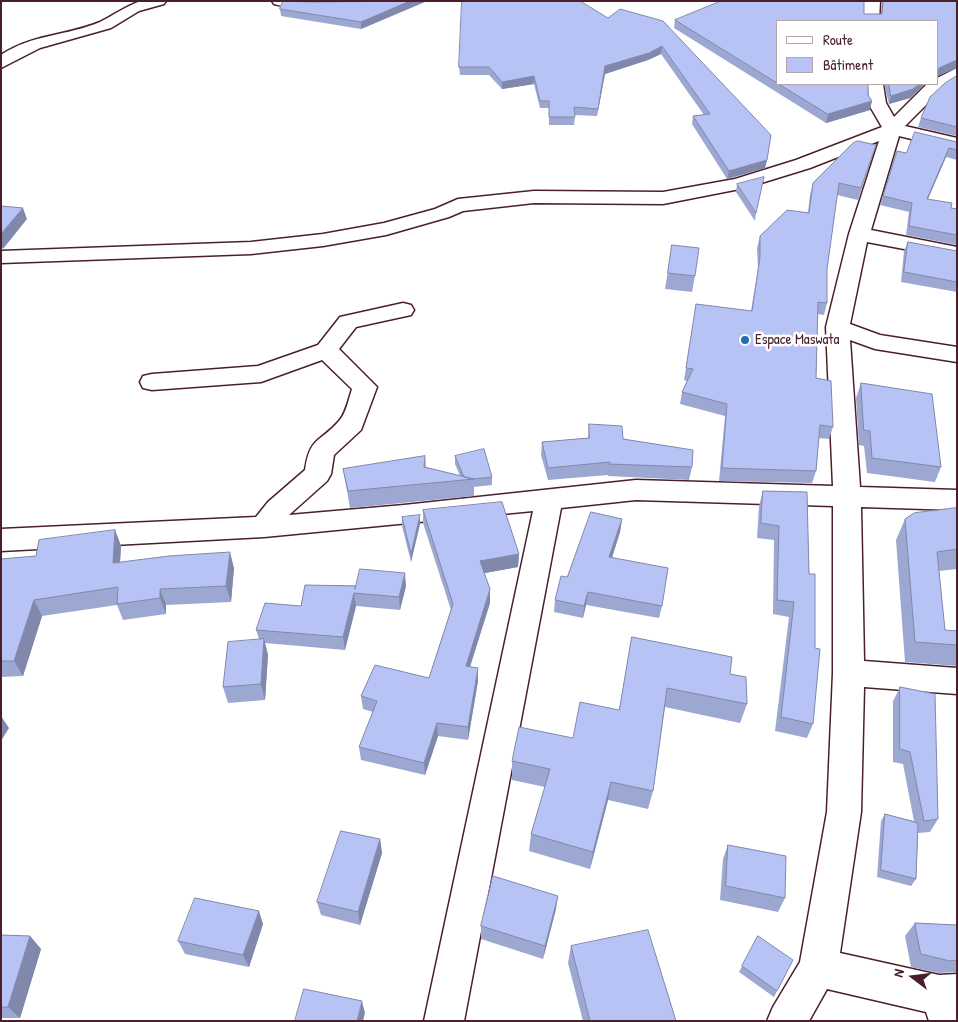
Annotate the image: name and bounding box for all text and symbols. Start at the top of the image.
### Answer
legend [776,20,938,85]
text: Route [823,29,853,50]
text: Bâtiment [823,54,873,75]
place label: Espace Maswata [755,331,839,349]
marker: Espace Maswata [739,334,751,346]
north arrow [888,952,938,1002]
text: N [888,967,908,979]

